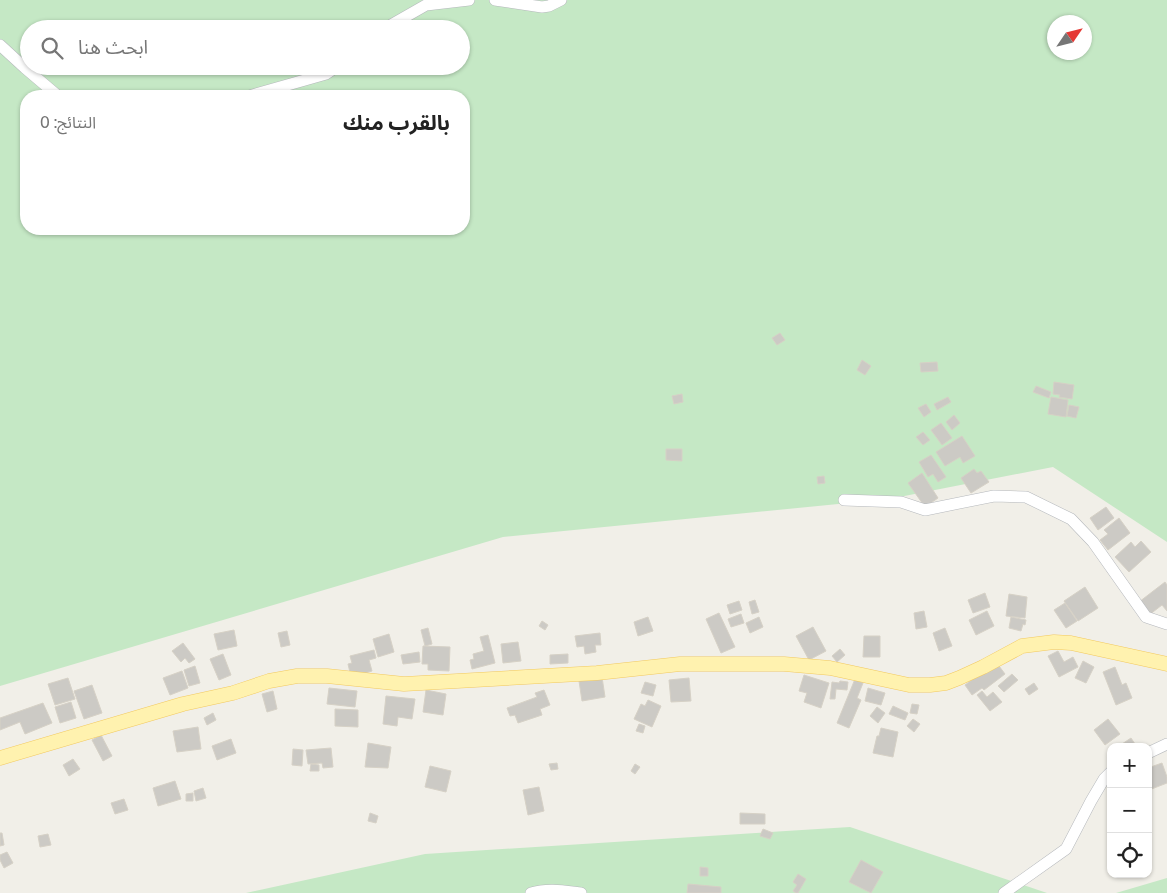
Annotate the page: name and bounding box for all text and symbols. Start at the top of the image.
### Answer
north arrow [1047,15,1092,60]
search box [20,20,470,75]
icon: search [38,34,66,62]
text: ابحث هنا [78,36,148,58]
text: بالقرب منك [343,110,450,135]
text: النتائج: 0 [40,113,96,132]
map controls [1107,743,1152,878]
button: + [1107,743,1152,788]
button: − [1107,788,1152,833]
button: locate [1107,833,1152,878]

